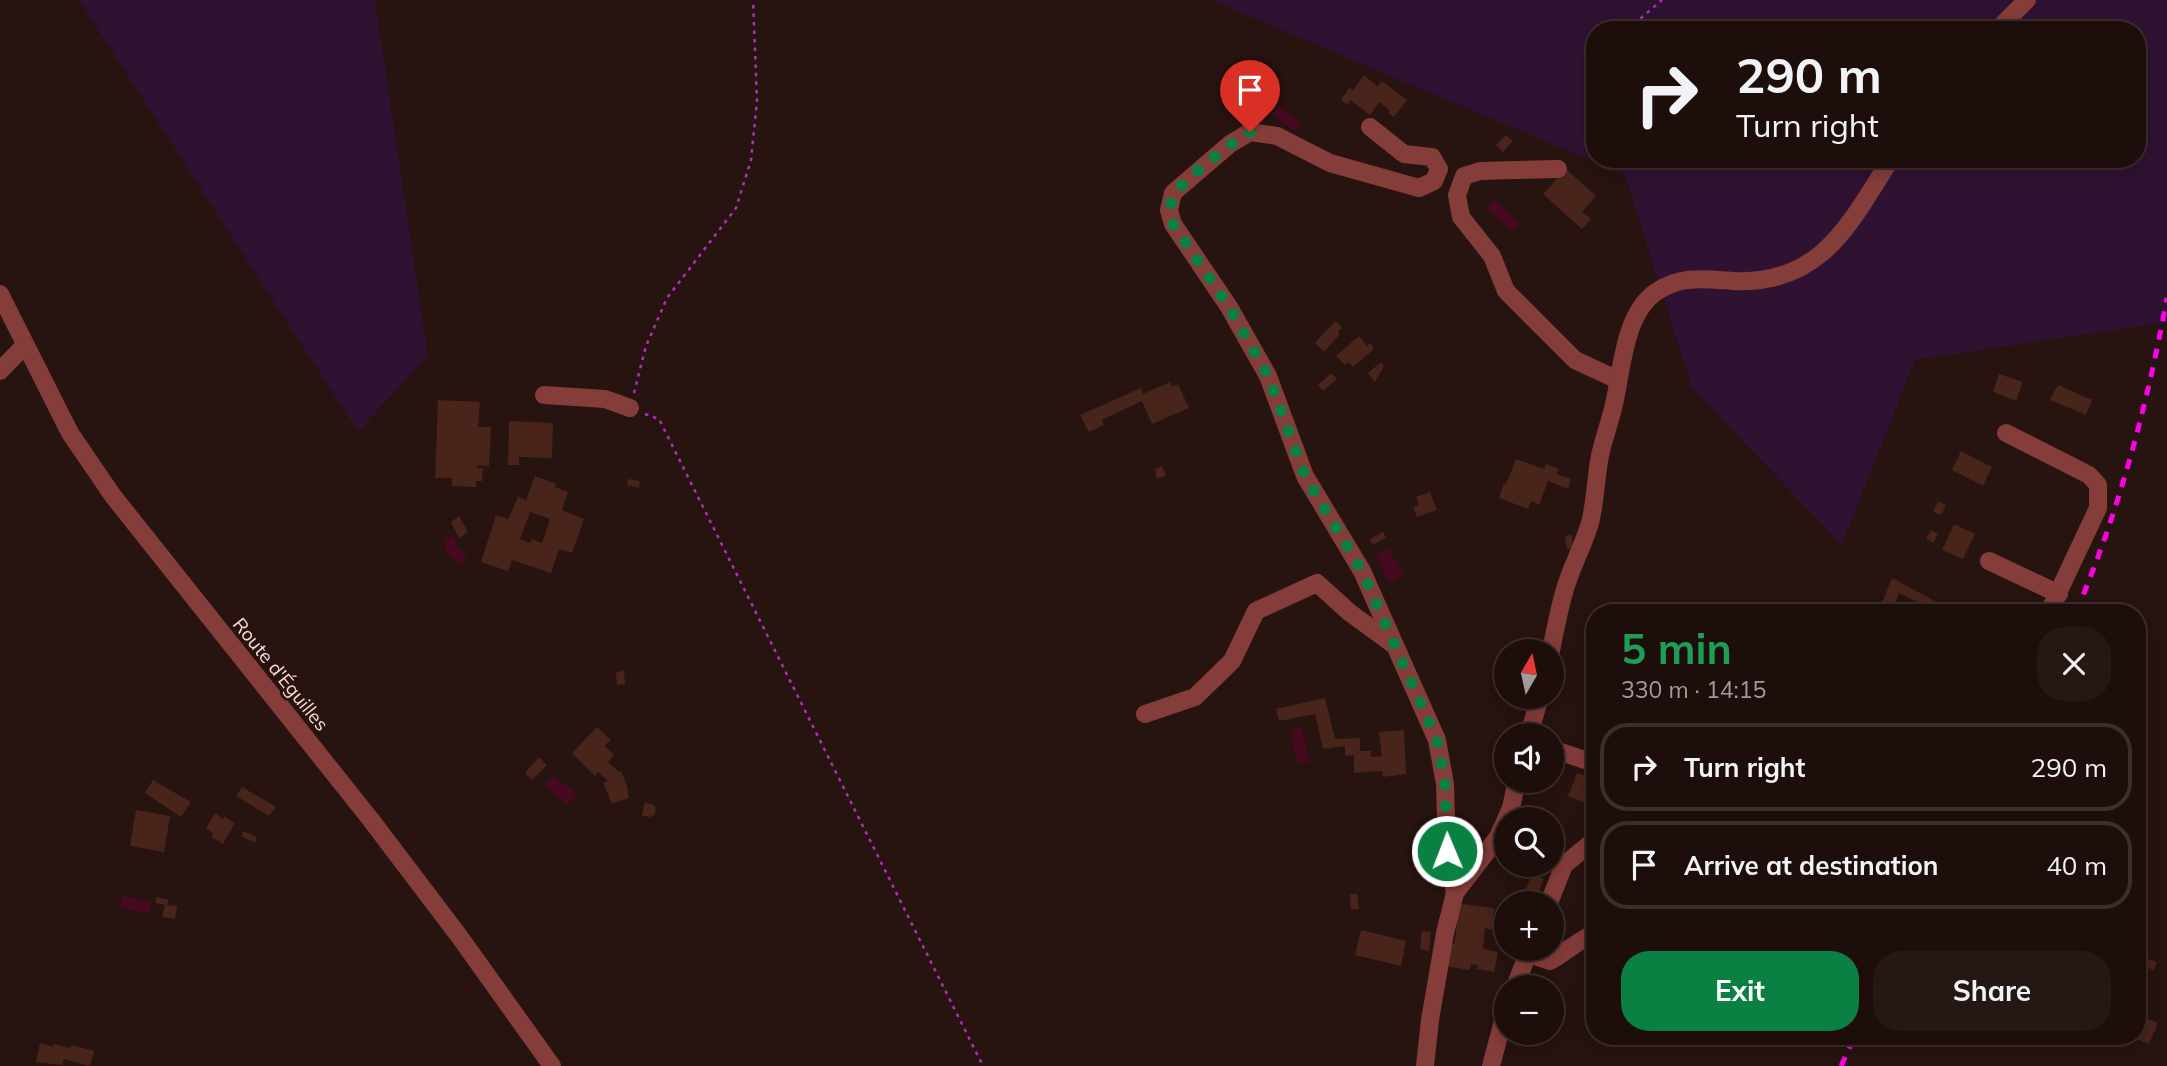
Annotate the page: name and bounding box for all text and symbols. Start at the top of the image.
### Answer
text: 290 m [1736,44,1882,105]
icon: right [1621,49,1712,140]
pin [1220,60,1280,132]
icon: arrive [1231,71,1269,109]
text: Turn right [1736,105,1879,145]
street label: Route d'Éguilles [228,612,334,736]
text: 5 min [1621,622,1732,675]
button: close [2037,627,2111,701]
north arrow [1494,639,1564,709]
map controls [1494,639,1564,1045]
text: 330 m · 14:15 [1621,675,1766,704]
button: sound [1494,723,1564,793]
icon: right [1625,748,1663,786]
text: Turn right [1684,751,1805,784]
text: 290 m [2031,751,2107,784]
button: search [1494,807,1564,877]
position arrow [1410,814,1484,888]
icon: arrive [1625,846,1663,884]
text: Arrive at destination [1684,849,1939,882]
text: 40 m [2046,849,2107,882]
button: + [1494,891,1564,961]
button: Exit [1621,951,1859,1031]
button: Share [1873,951,2111,1031]
button: − [1494,975,1564,1045]

